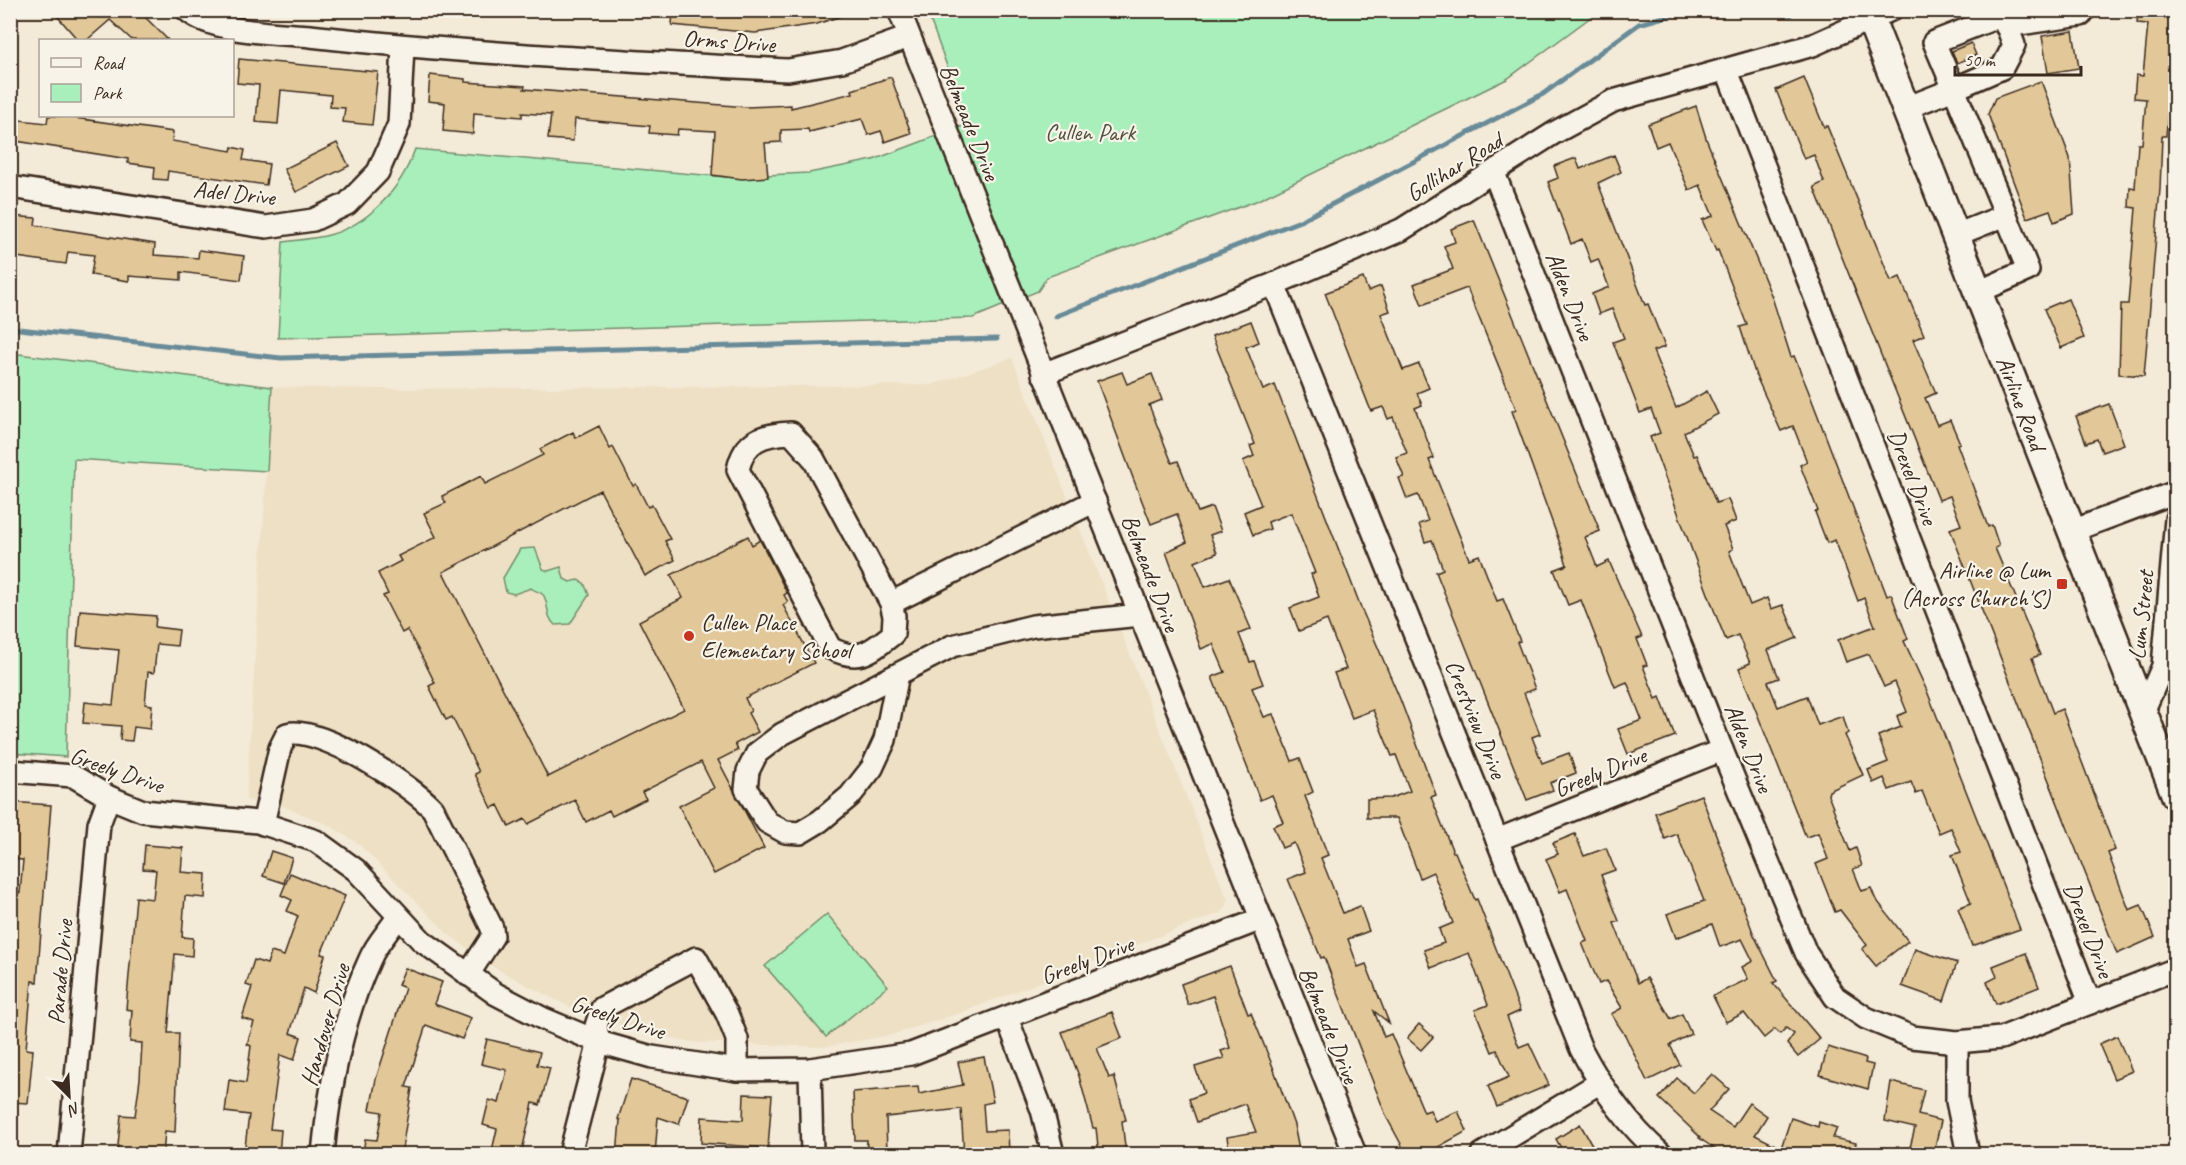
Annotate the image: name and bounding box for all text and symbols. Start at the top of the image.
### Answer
street label: Orms Drive [682,23,778,59]
legend [39,39,234,117]
scale bar [1955,39,2081,77]
text: 50 m [1964,49,1997,71]
text: Road [93,52,126,74]
street label: Belmeade Drive [933,59,1008,187]
text: Park [93,82,123,104]
park label: Cullen Park [1045,117,1137,147]
street label: Gollihar Road [1400,124,1511,208]
street label: Adel Drive [192,174,278,212]
street label: Alden Drive [1539,247,1602,347]
street label: Airline Road [1989,352,2054,458]
street label: Drexel Drive [1881,425,1946,531]
street label: Belmeade Drive [1115,510,1188,638]
place label: Airline @ Lum (Across Church'S) [1901,555,2053,613]
street label: Lum Street [2121,567,2161,661]
marker: Airline @ Lum (Across Church'S) [2055,577,2069,591]
place label: Cullen Place Elementary School [701,607,855,665]
marker: Cullen Place Elementary School [682,629,696,643]
street label: Crestview Drive [1439,655,1514,785]
street label: Alden Drive [1718,699,1781,799]
street label: Greely Drive [1549,739,1653,804]
street label: Greely Drive [66,740,170,801]
street label: Drexel Drive [2057,878,2122,984]
street label: Parade Drive [40,916,80,1026]
street label: Greely Drive [1036,928,1140,991]
street label: Handover Drive [293,958,357,1090]
street label: Belmeade Drive [1292,962,1367,1090]
street label: Greely Drive [567,988,671,1047]
north arrow [39,1066,99,1126]
text: N [63,1098,83,1121]

